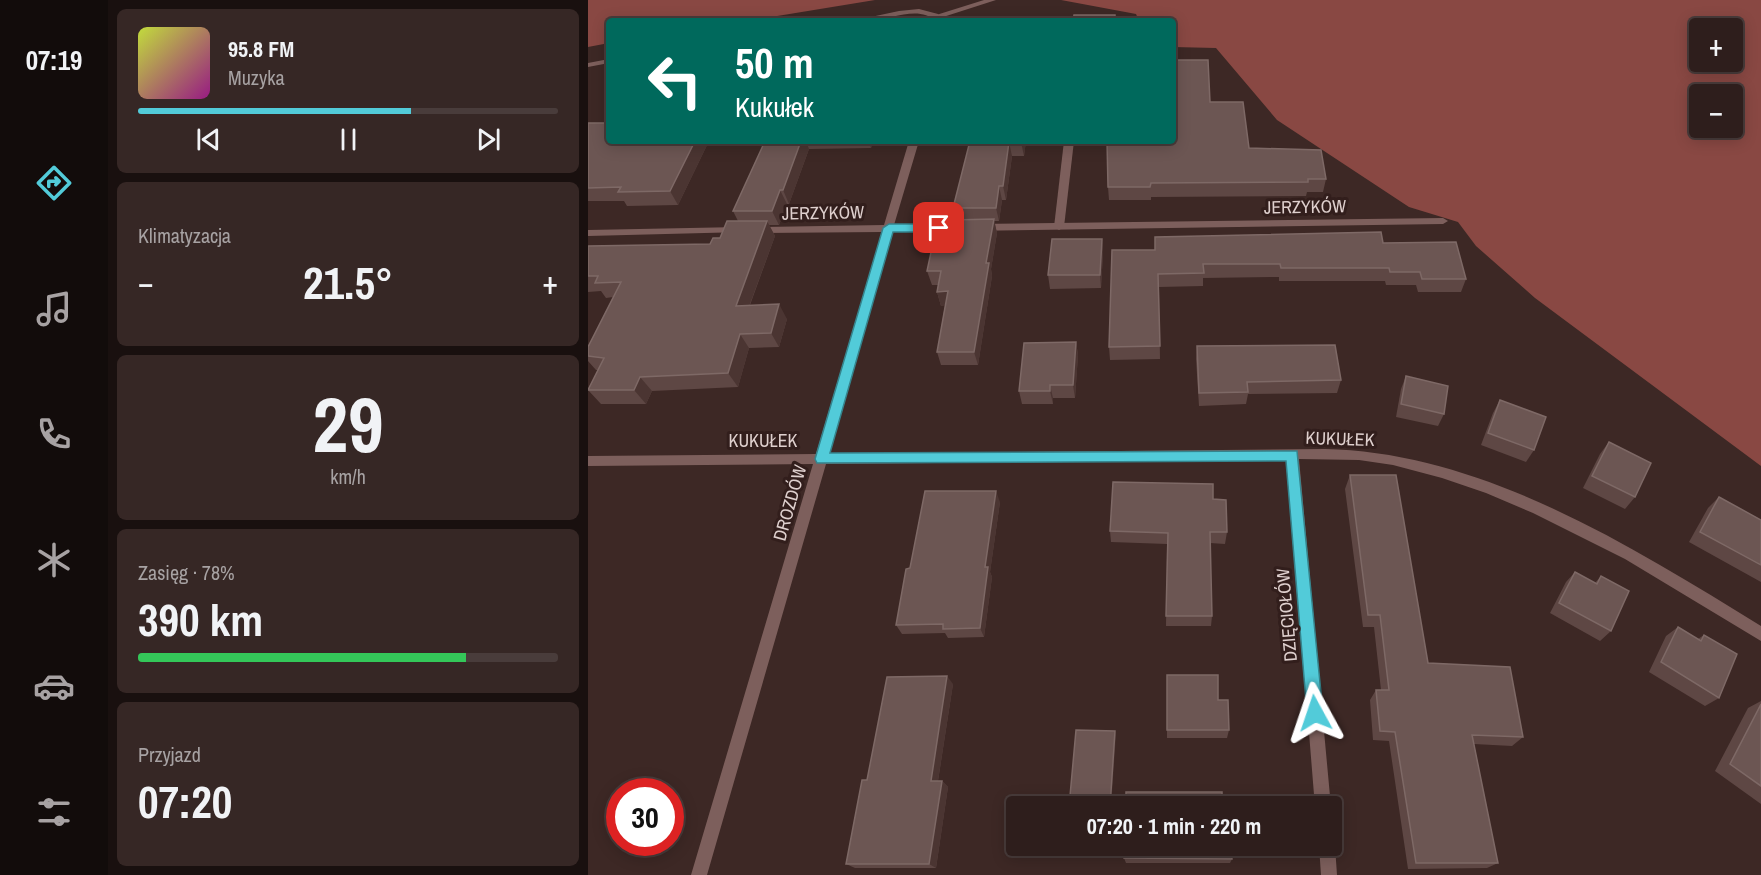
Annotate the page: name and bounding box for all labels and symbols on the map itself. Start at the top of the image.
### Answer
street label: JERZYKÓW [1264,193,1346,220]
street label: JERZYKÓW [782,199,864,226]
pin [913,202,964,253]
street label: KUKUŁEK [1305,425,1375,452]
street label: KUKUŁEK [729,428,798,453]
street label: DROZDÓW [767,462,812,544]
street label: DZIĘCIOŁÓW [1270,567,1303,663]
position arrow [1283,681,1347,745]
speed limit sign: 30 [606,778,684,856]

